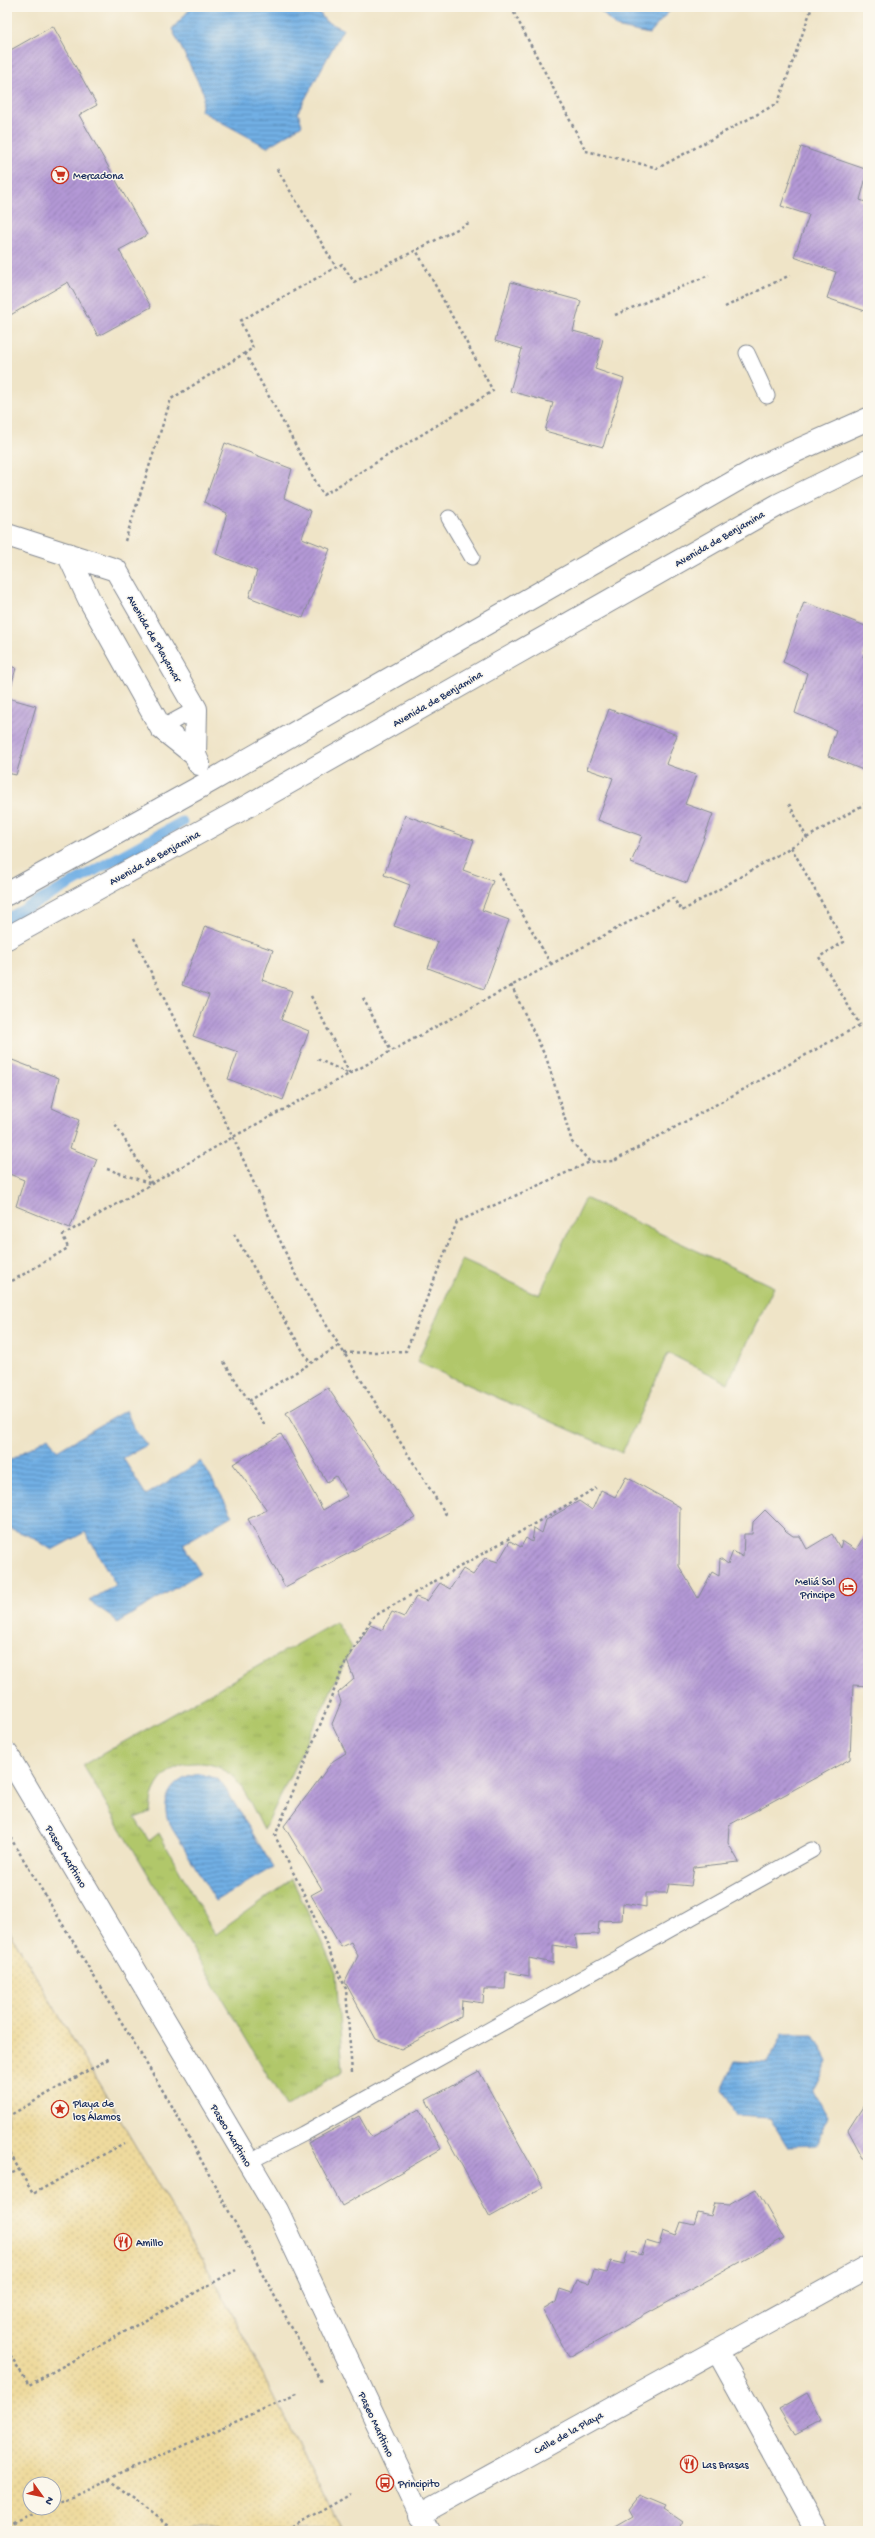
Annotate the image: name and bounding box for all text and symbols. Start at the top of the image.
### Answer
supermarket icon: Mercadona [50,165,70,185]
place label: Mercadona [73,171,124,183]
street label: Avenida de Benjamina [673,509,768,570]
street label: Avenida de Playamar [123,593,184,686]
street label: Avenida de Benjamina [391,669,486,730]
street label: Avenida de Benjamina [108,828,203,889]
place label: Meliá Sol Principe [795,1577,836,1602]
hotel icon: Meliá Sol Principe [838,1577,858,1597]
street label: Paseo Marítimo [41,1823,89,1891]
place icon: Playa de los Álamos [50,2099,70,2119]
place label: Playa de los Álamos [72,2099,121,2124]
street label: Paseo Marítimo [206,2102,254,2170]
restaurant icon: Amillo [113,2232,133,2252]
place label: Amillo [136,2238,164,2250]
street label: Paseo Marítimo [354,2389,396,2460]
street label: Calle de la Playa [532,2409,606,2458]
restaurant icon: Las Brasas [679,2454,699,2474]
place label: Las Brasas [702,2460,750,2472]
bus stop icon: Principito [375,2473,395,2493]
north arrow [22,2476,62,2516]
place label: Principito [397,2479,440,2491]
text: N [42,2494,56,2507]

